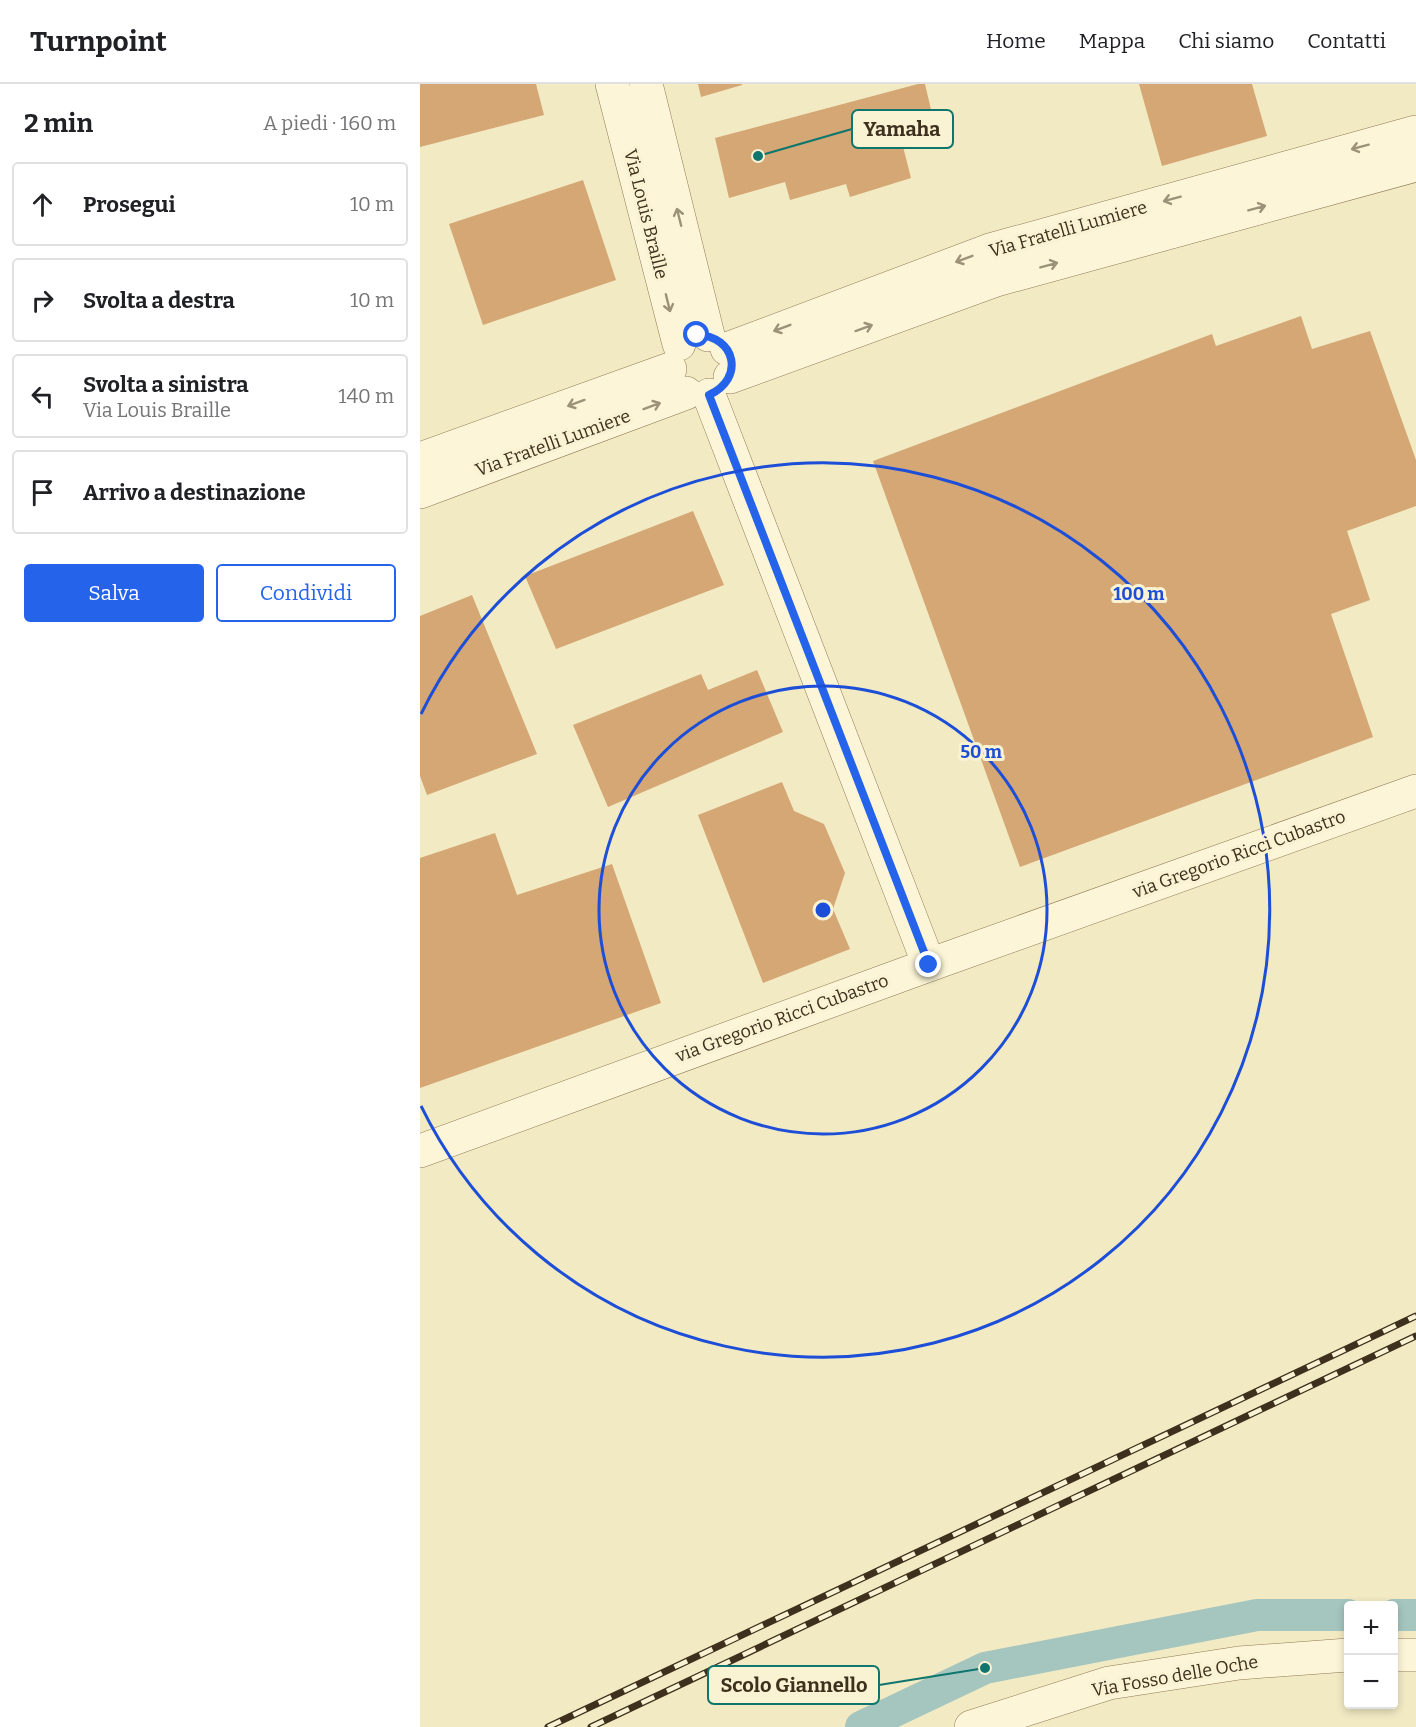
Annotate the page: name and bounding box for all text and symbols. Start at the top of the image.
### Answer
text: Turnpoint [30,25,167,58]
text: Home [986,28,1046,54]
text: Mappa [1079,28,1145,54]
text: Chi siamo [1178,28,1274,54]
text: Contatti [1307,28,1386,54]
text: 2 min [24,108,93,139]
callout: Yamaha [852,110,953,148]
text: A piedi · 160 m [263,111,396,135]
text: Yamaha [864,117,940,141]
one-way arrow [1351,142,1370,154]
street label: Via Louis Braille [619,147,673,281]
icon: ahead [26,188,59,221]
text: Prosegui [83,191,175,218]
text: 10 m [350,192,394,216]
one-way arrow [1163,194,1182,206]
street label: Via Fratelli Lumiere [986,196,1150,262]
one-way arrow [1247,202,1266,213]
one-way arrow [672,208,684,227]
one-way arrow [955,255,974,266]
one-way arrow [1039,259,1058,270]
icon: right [26,284,59,317]
text: Svolta a destra [83,287,235,314]
text: 10 m [350,288,394,312]
one-way arrow [663,294,675,313]
route start [683,321,709,347]
one-way arrow [854,321,873,332]
one-way arrow [773,323,792,334]
text: Svolta a sinistra [83,371,249,398]
icon: left [26,380,59,413]
text: 140 m [338,384,394,408]
text: Via Louis Braille [83,398,231,422]
one-way arrow [567,398,586,409]
one-way arrow [642,399,661,410]
street label: Via Fratelli Lumiere [473,405,633,481]
icon: arrive [26,476,59,509]
text: Arrivo a destinazione [83,479,306,506]
button: Salva [24,564,204,622]
button: Condividi [216,564,396,622]
text: 100 m [1113,583,1165,605]
text: 50 m [960,741,1002,763]
street label: via Gregorio Ricci Cubastro [1129,805,1349,903]
centre of rings [813,900,833,920]
route end [915,951,941,977]
street label: via Gregorio Ricci Cubastro [672,969,892,1067]
map controls [1344,1601,1398,1709]
button: + [1344,1601,1398,1655]
street label: Via Fosso delle Oche [1090,1651,1260,1701]
button: − [1344,1655,1398,1709]
callout: Scolo Giannello [708,1666,879,1704]
text: Scolo Giannello [720,1673,868,1697]

